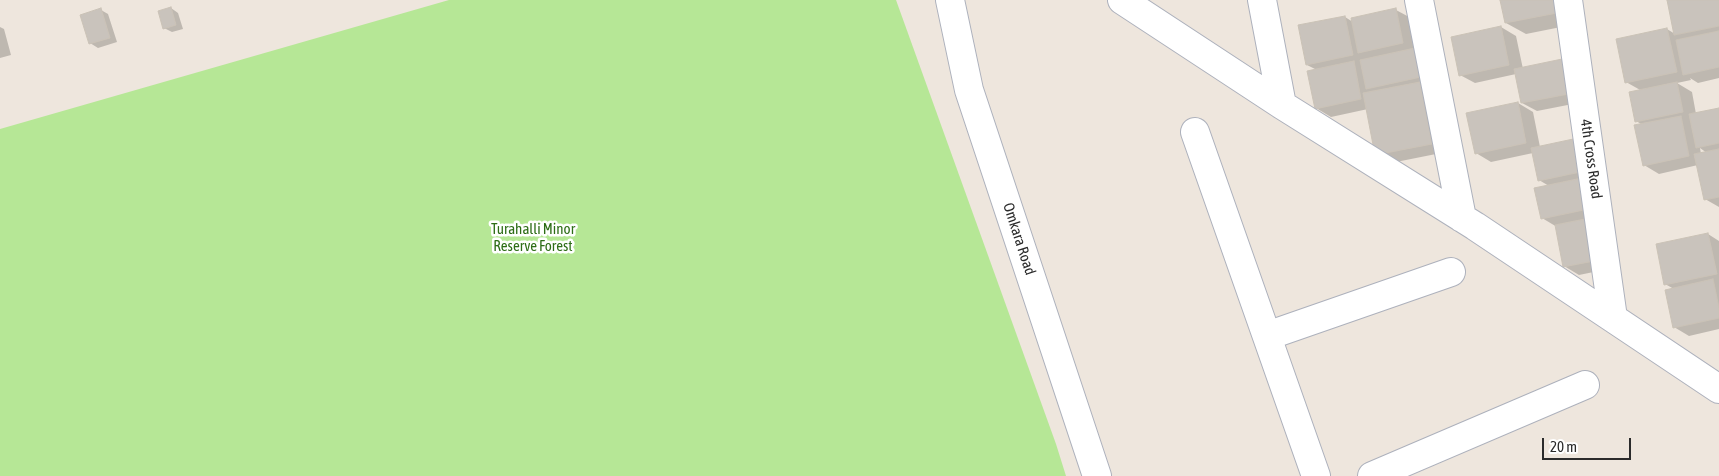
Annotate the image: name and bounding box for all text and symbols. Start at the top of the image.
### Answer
street label: 4th Cross Road [1577,118,1605,200]
street label: Omkara Road [999,201,1039,277]
park label: Turahalli Minor Reserve Forest [491,220,575,255]
scale bar [1544,428,1633,460]
text: 20 m [1550,438,1577,455]

